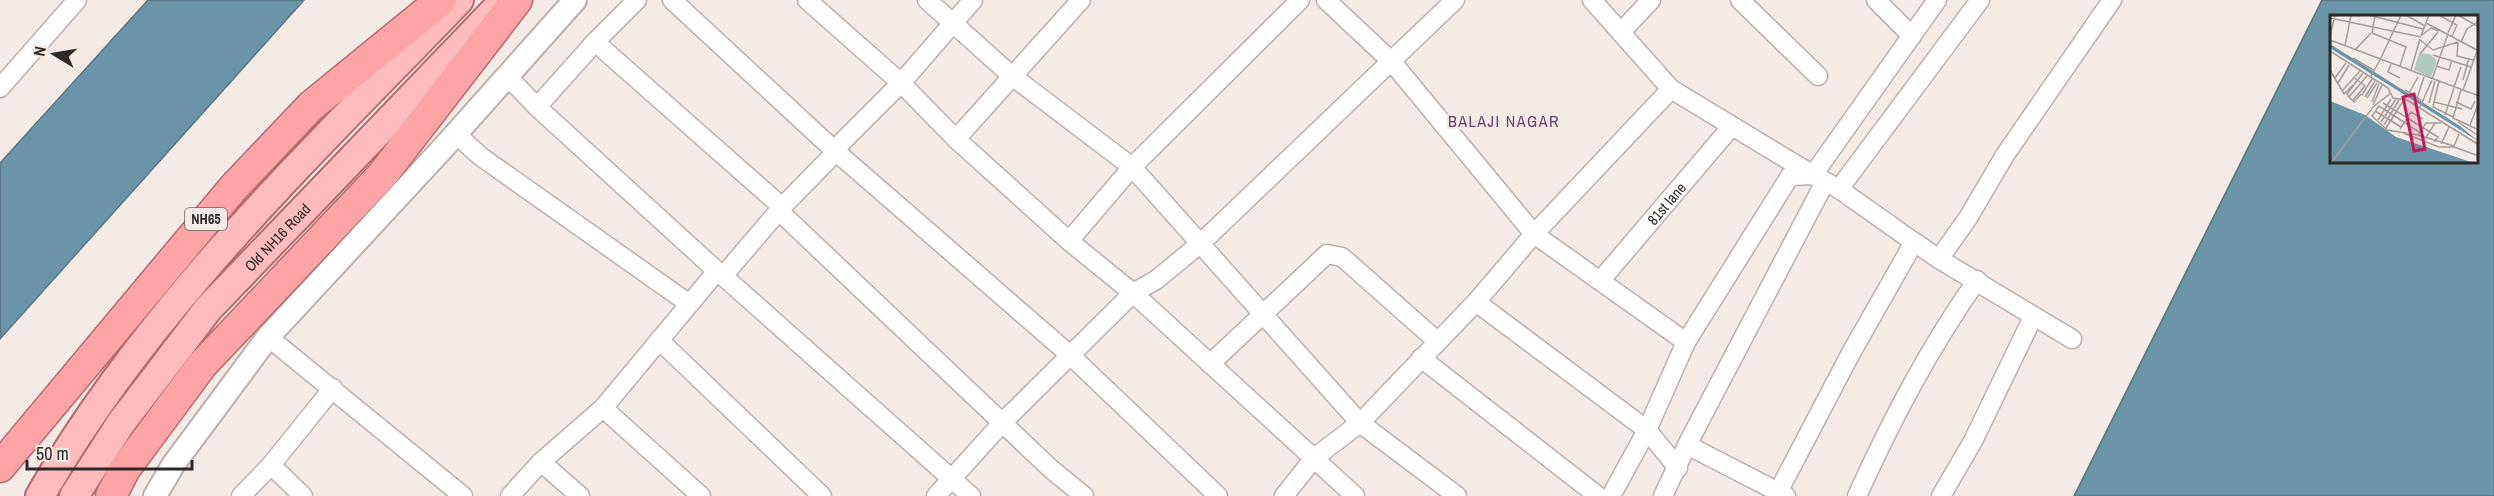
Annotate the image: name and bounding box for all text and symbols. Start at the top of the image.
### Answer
inset map [2330,15,2479,164]
north arrow [24,24,84,84]
text: N [28,44,51,58]
district label: BALAJI NAGAR [1448,110,1560,132]
street label: 81st lane [1642,177,1690,229]
street label: Old NH16 Road [239,198,315,276]
road number: NH65 [185,208,227,230]
scale bar [27,433,192,471]
text: 50 m [36,441,69,466]

